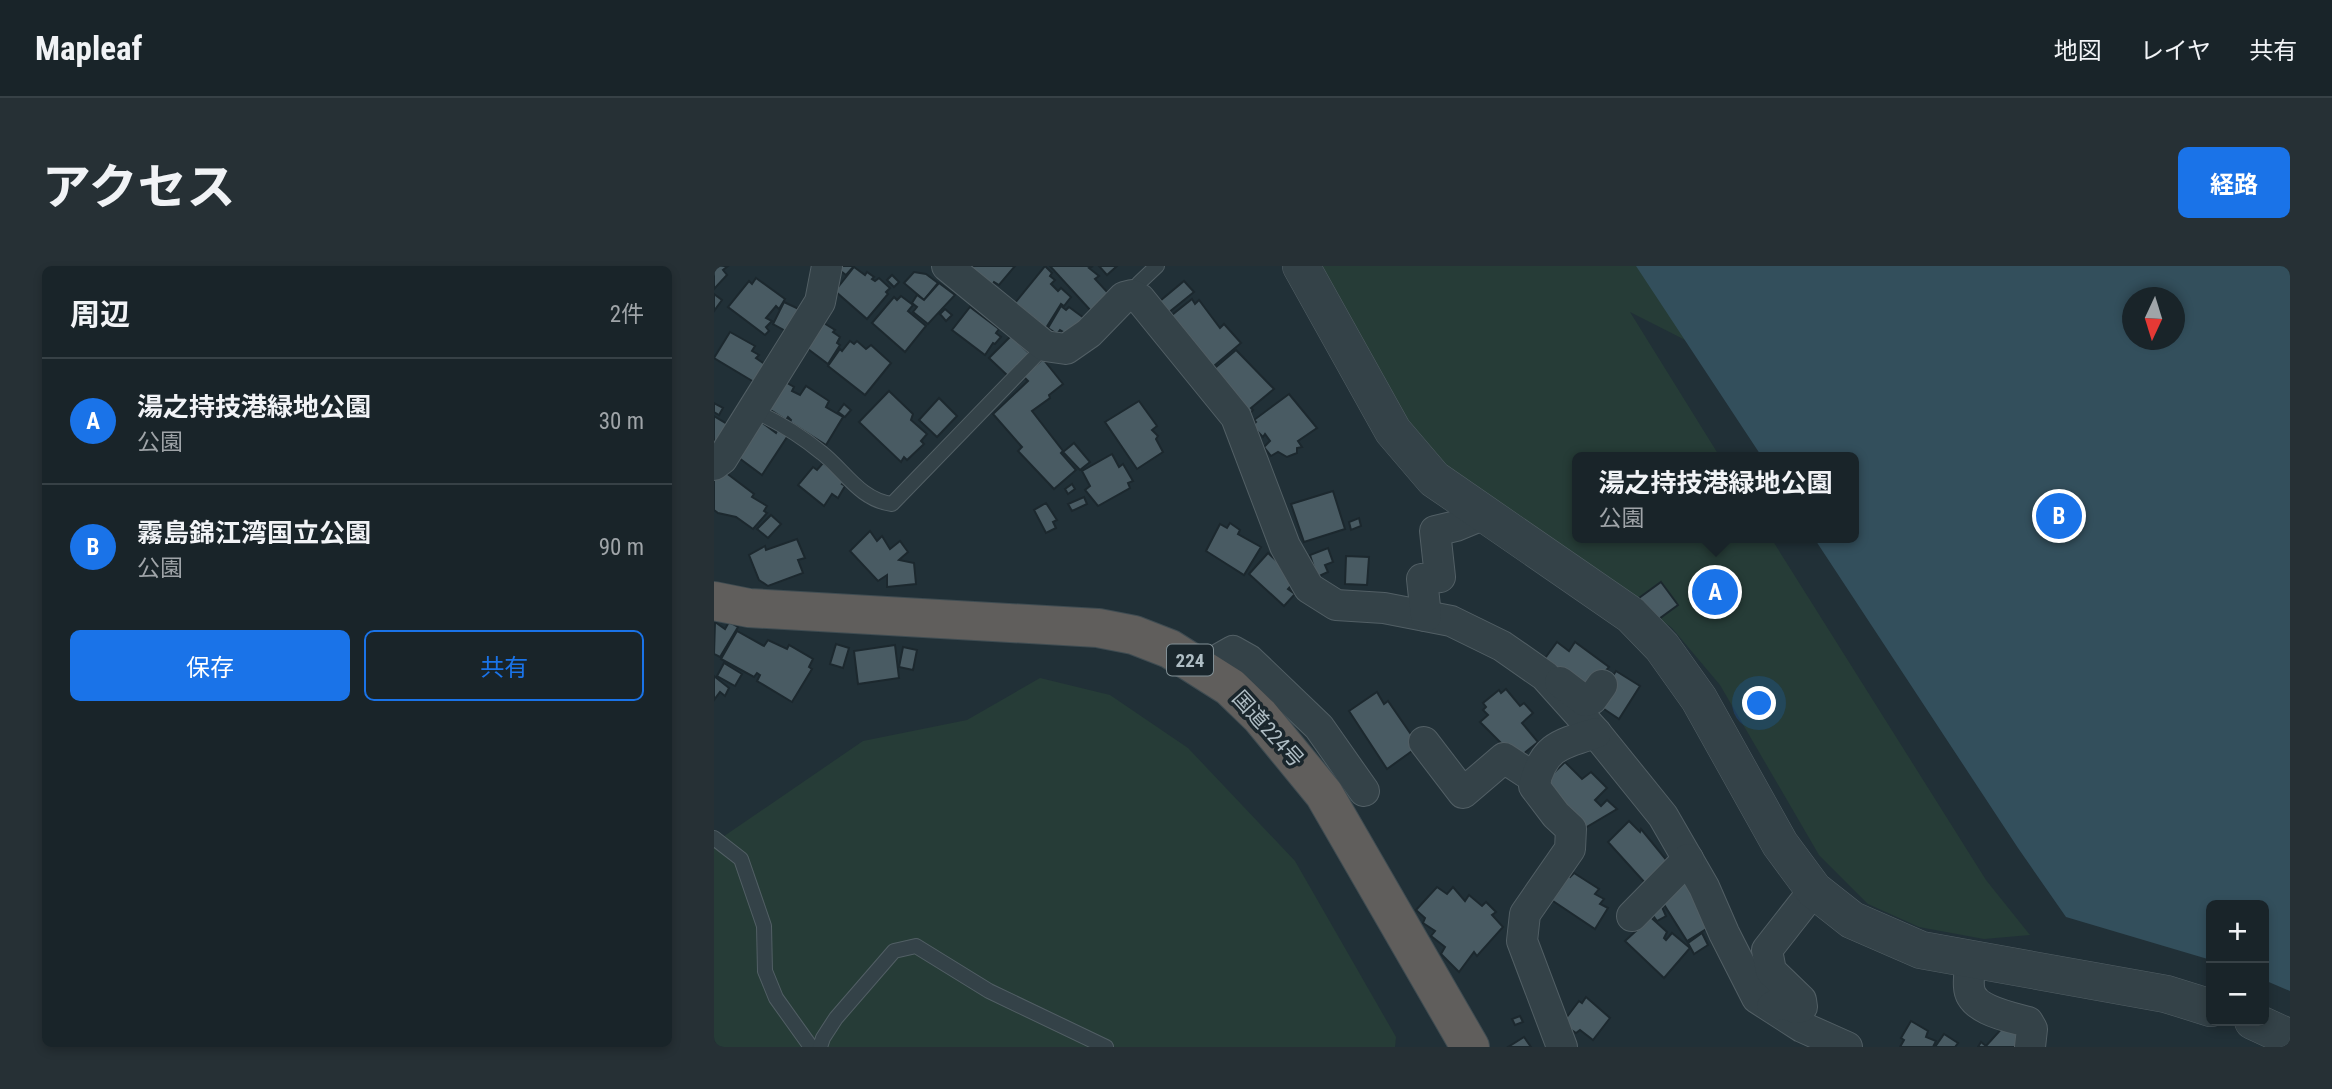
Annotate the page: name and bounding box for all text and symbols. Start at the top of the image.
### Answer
text: Mapleaf [35,29,142,68]
text: 地図 [2054,37,2102,65]
text: レイヤ [2140,37,2211,65]
text: 共有 [2249,37,2297,65]
button: 経路 [2178,147,2290,218]
text: アクセス [42,159,236,216]
north arrow [2122,287,2185,350]
text: 周辺 [70,297,130,332]
text: 2件 [610,301,644,328]
text: 湯之持技港緑地公園 [137,392,371,422]
text: A [86,408,100,435]
text: 30 m [599,408,644,435]
text: 公園 [137,429,183,456]
popup [1572,452,1859,543]
text: 湯之持技港緑地公園 [1598,468,1833,498]
pin: B [2036,490,2082,542]
text: 公園 [1598,505,1644,532]
text: 霧島錦江湾国立公園 [137,518,371,548]
text: B [87,534,99,561]
text: 90 m [599,534,644,561]
text: 公園 [137,555,183,582]
pin: A [1692,566,1738,618]
button: 保存 [70,630,350,701]
button: 共有 [364,630,644,701]
road number: 224 [1167,644,1213,676]
street label: 国道224号 [1228,686,1308,772]
your location [1742,686,1776,720]
map controls [2206,900,2269,1026]
button: + [2206,900,2269,963]
button: − [2206,963,2269,1026]

